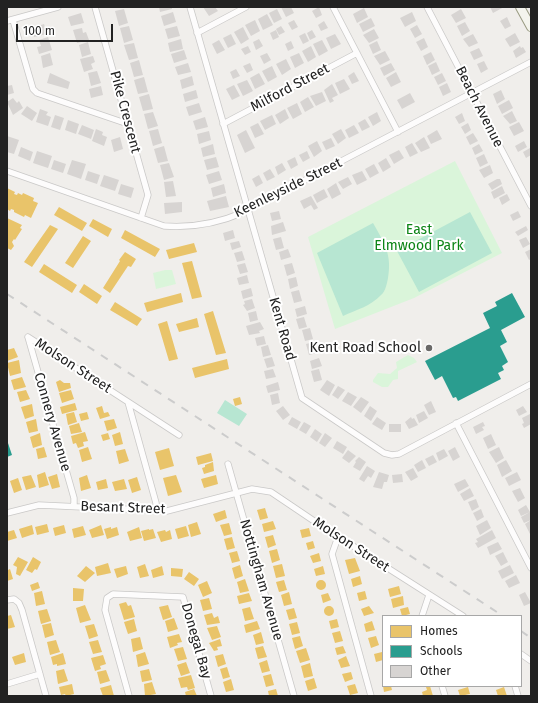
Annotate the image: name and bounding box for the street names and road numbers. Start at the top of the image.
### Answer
street label: Milford Street [248,60,332,116]
street label: Beach Avenue [451,64,507,150]
street label: Pike Crescent [106,69,144,155]
street label: Keenleyside Street [231,155,345,221]
street label: Kent Road [265,295,299,363]
street label: Molson Street [32,335,114,397]
street label: Connery Avenue [30,371,74,473]
street label: Besant Street [80,498,166,518]
street label: Molson Street [310,514,392,576]
street label: Nottingham Avenue [236,517,286,643]
street label: Donegal Bay [177,601,215,681]

